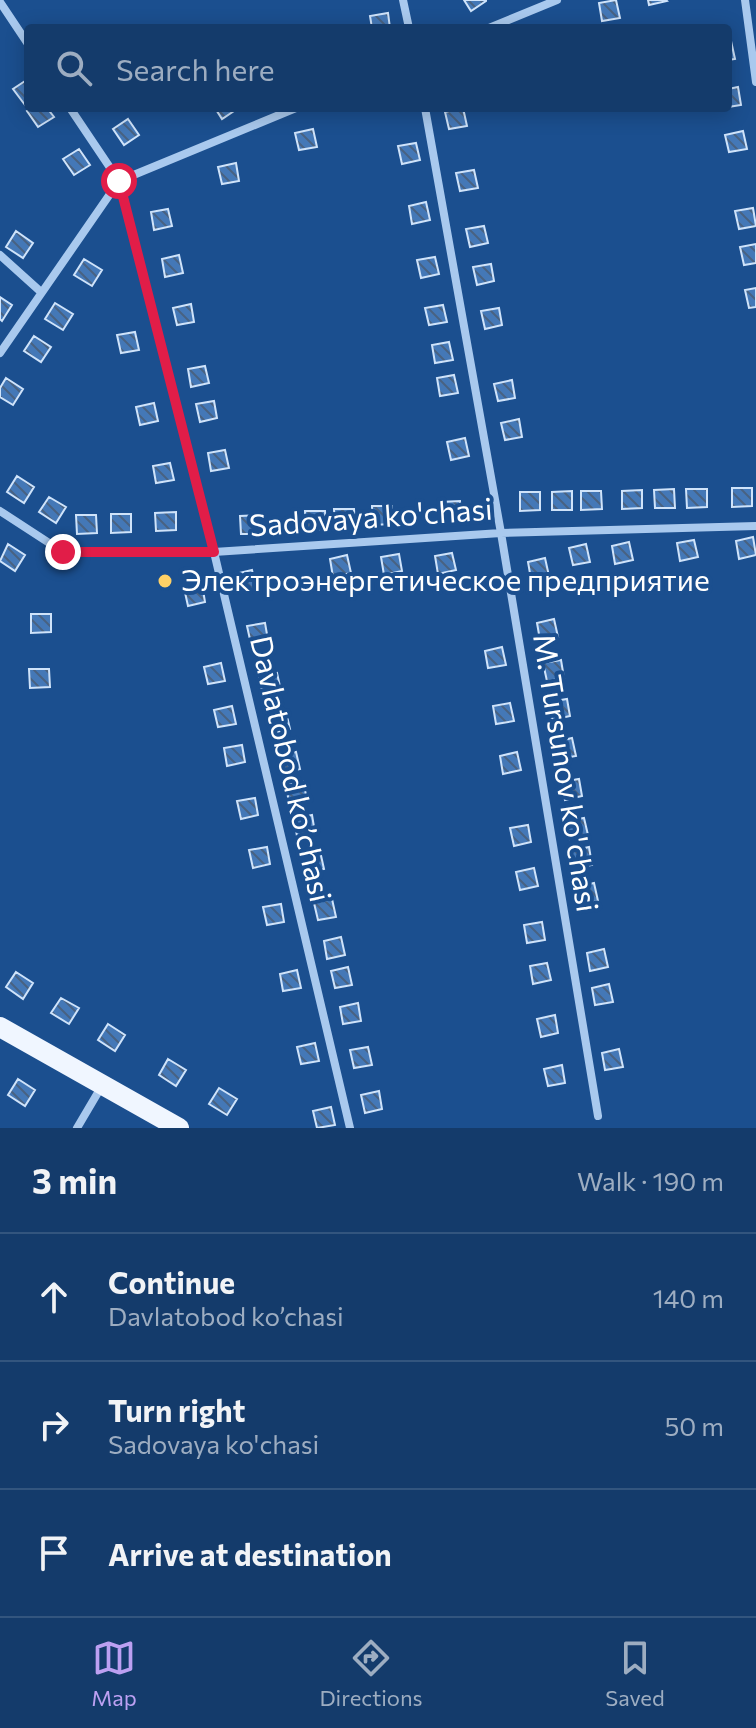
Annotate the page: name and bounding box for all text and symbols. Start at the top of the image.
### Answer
search box [24,24,732,112]
icon: search [52,46,96,90]
text: Search here [116,50,275,87]
route start [101,163,137,199]
street label: Sadovaya ko'chasi [248,489,494,542]
route end [45,534,81,570]
place label: Электроэнергетическое предприятие [181,560,710,597]
marker: Электроэнергетическое предприятие [156,572,174,590]
street label: M. Tursunov ko'chasi [527,631,608,914]
street label: Davlatobod ko’chasi [244,632,341,905]
text: 3 min [32,1159,117,1201]
text: Walk · 190 m [577,1165,724,1196]
text: Continue [108,1263,235,1300]
icon: ahead [32,1275,76,1319]
text: 140 m [653,1282,724,1313]
text: Davlatobod ko’chasi [108,1300,344,1331]
text: Turn right [108,1391,245,1428]
icon: right [32,1403,76,1447]
text: 50 m [664,1410,724,1441]
text: Sadovaya ko'chasi [108,1428,319,1459]
icon: arrive [32,1531,76,1575]
text: Arrive at destination [108,1535,392,1572]
tab: Map [91,1636,137,1711]
tab: Directions [319,1636,423,1711]
tab: Saved [605,1636,665,1711]

